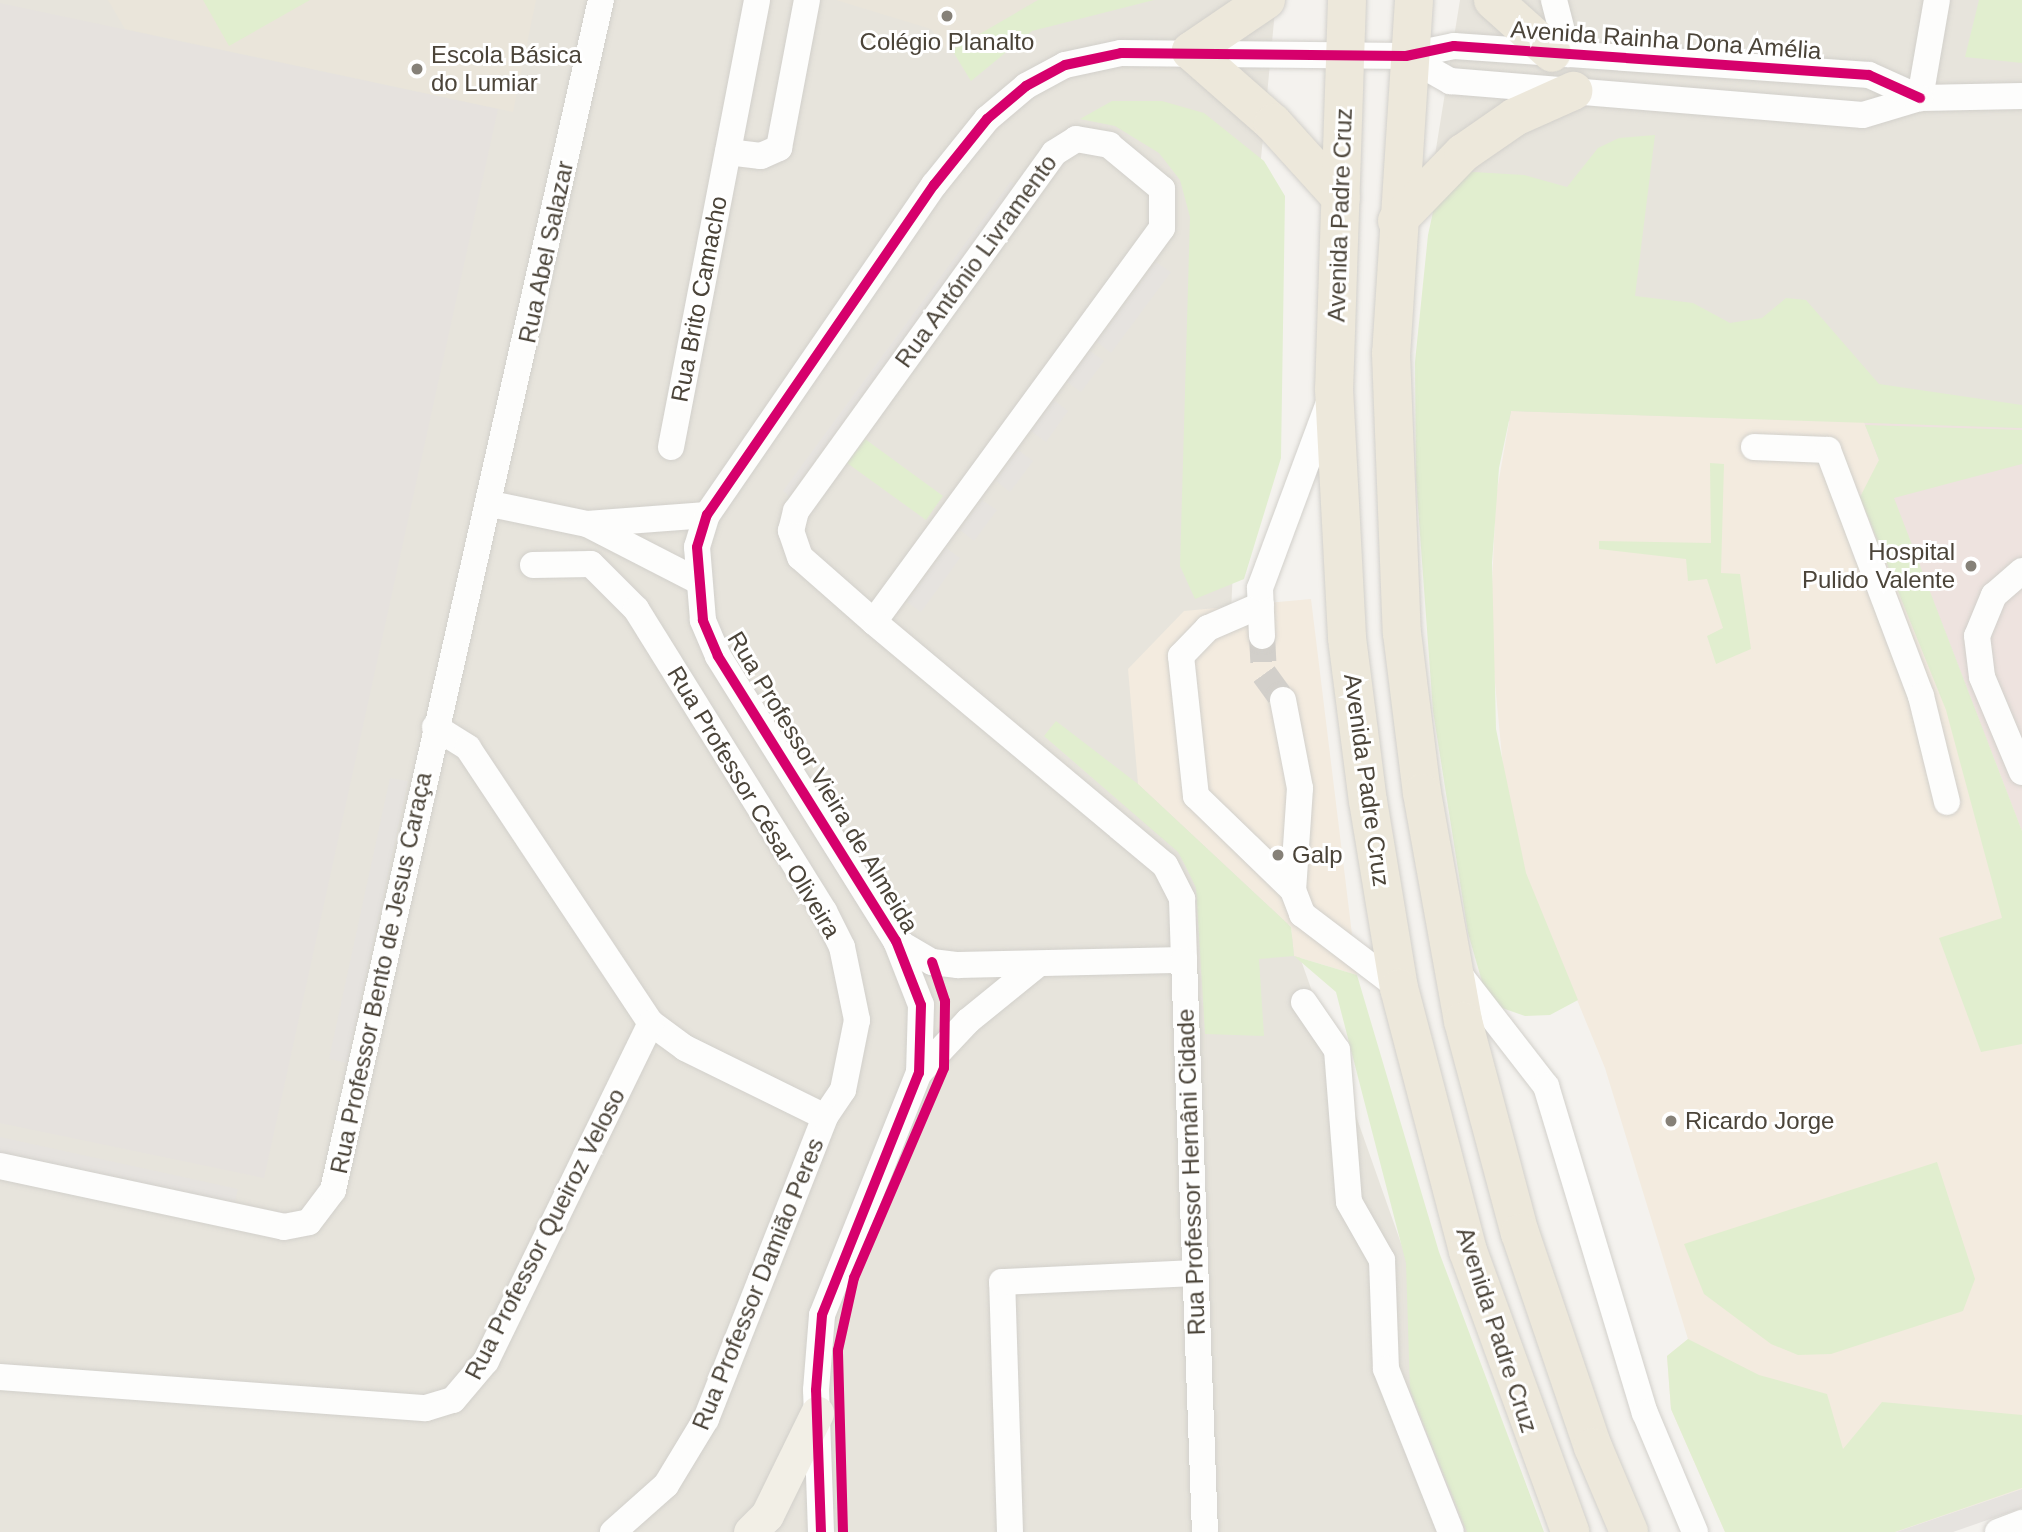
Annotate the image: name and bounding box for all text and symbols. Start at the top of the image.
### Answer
marker: Colégio Planalto [939,8,955,24]
street label: Avenida Rainha Dona Amélia [1509,15,1823,65]
place label: Colégio Planalto [860,28,1034,56]
place label: Escola Básica do Lumiar [431,41,582,97]
marker: Escola Básica do Lumiar [409,61,425,77]
street label: Avenida Padre Cruz [1322,107,1358,323]
street label: Rua António Livramento [889,148,1063,374]
street label: Rua Abel Salazar [512,158,580,346]
street label: Rua Brito Camacho [665,193,733,405]
place label: Hospital Pulido Valente [1802,538,1955,594]
marker: Hospital Pulido Valente [1961,556,1981,576]
street label: Rua Professor Vieira de Almeida [721,626,925,938]
street label: Rua Professor César Oliveira [661,661,847,943]
street label: Avenida Padre Cruz [1338,672,1396,888]
street label: Rua Professor Bento de Jesus Caraça [324,770,438,1176]
place label: Galp [1292,841,1343,869]
marker: Galp [1270,847,1286,863]
street label: Rua Professor Hernâni Cidade [1171,1008,1211,1336]
street label: Rua Professor Queiroz Veloso [459,1084,631,1384]
place label: Ricardo Jorge [1685,1107,1834,1135]
marker: Ricardo Jorge [1663,1113,1679,1129]
street label: Rua Professor Damião Peres [686,1134,830,1434]
street label: Avenida Padre Cruz [1450,1224,1544,1436]

